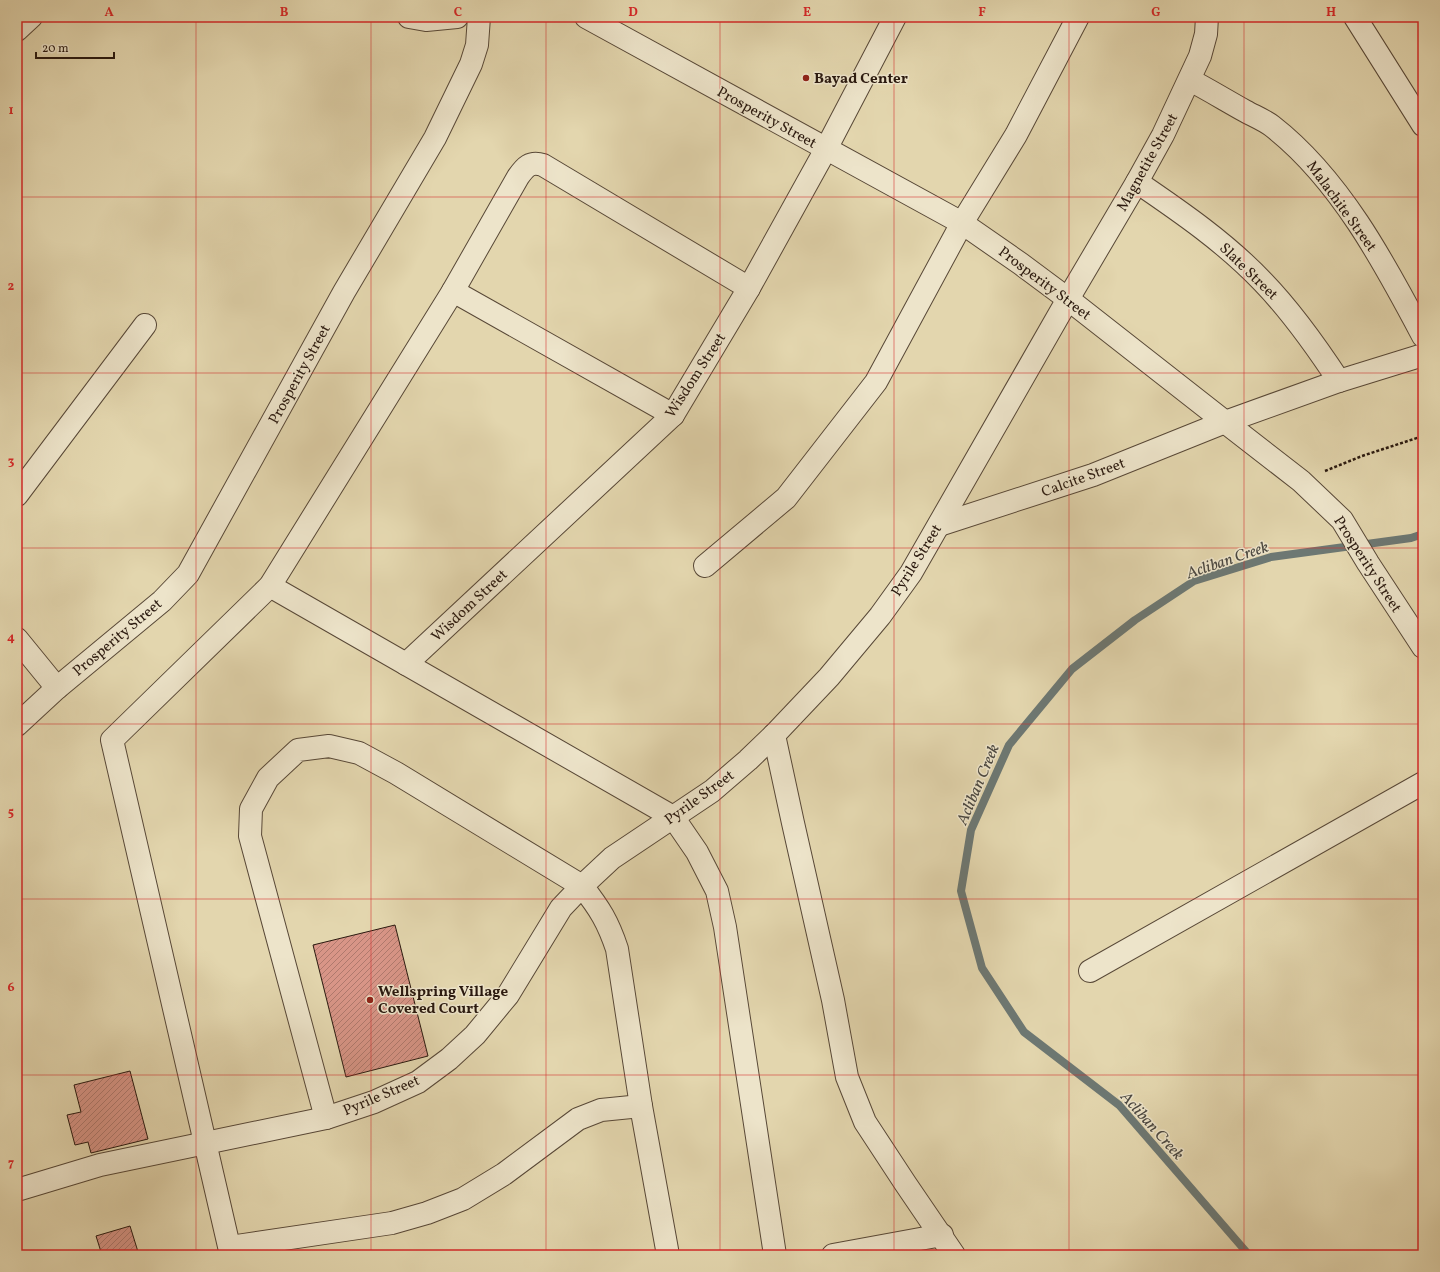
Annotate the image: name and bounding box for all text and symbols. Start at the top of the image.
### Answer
text: A [104,4,114,22]
text: B [280,4,289,22]
text: C [454,4,462,22]
text: D [628,4,638,22]
text: E [803,4,811,22]
text: F [978,4,986,22]
text: G [1151,4,1161,22]
text: H [1326,4,1336,22]
scale bar [36,34,114,60]
text: 20 m [42,41,69,57]
place label: Bayad Center [814,69,908,90]
marker: Bayad Center [801,73,811,83]
street label: Prosperity Street [713,82,820,154]
text: 1 [8,102,14,120]
street label: Magnetite Street [1113,110,1184,216]
street label: Malachite Street [1301,157,1381,257]
street label: Slate Street [1214,239,1282,306]
street label: Prosperity Street [993,242,1095,326]
text: 2 [8,278,15,296]
street label: Prosperity Street [264,321,336,428]
street label: Wisdom Street [661,329,732,422]
text: 3 [8,453,15,471]
street label: Calcite Street [1039,454,1128,503]
street label: Prosperity Street [1328,512,1406,617]
street label: Pyrile Street [887,521,948,601]
water label: Acliban Creek [1183,536,1272,586]
street label: Wisdom Street [427,565,513,647]
street label: Prosperity Street [69,594,167,682]
text: 4 [7,629,15,647]
water label: Acliban Creek [952,741,1006,829]
street label: Pyrile Street [661,766,739,831]
text: 5 [8,804,14,822]
text: 6 [7,979,15,997]
place label: Wellspring Village Covered Court [378,982,509,1020]
marker: Wellspring Village Covered Court [365,995,375,1005]
street label: Pyrile Street [340,1071,423,1122]
water label: Acliban Creek [1114,1086,1189,1166]
text: 7 [8,1155,14,1173]

